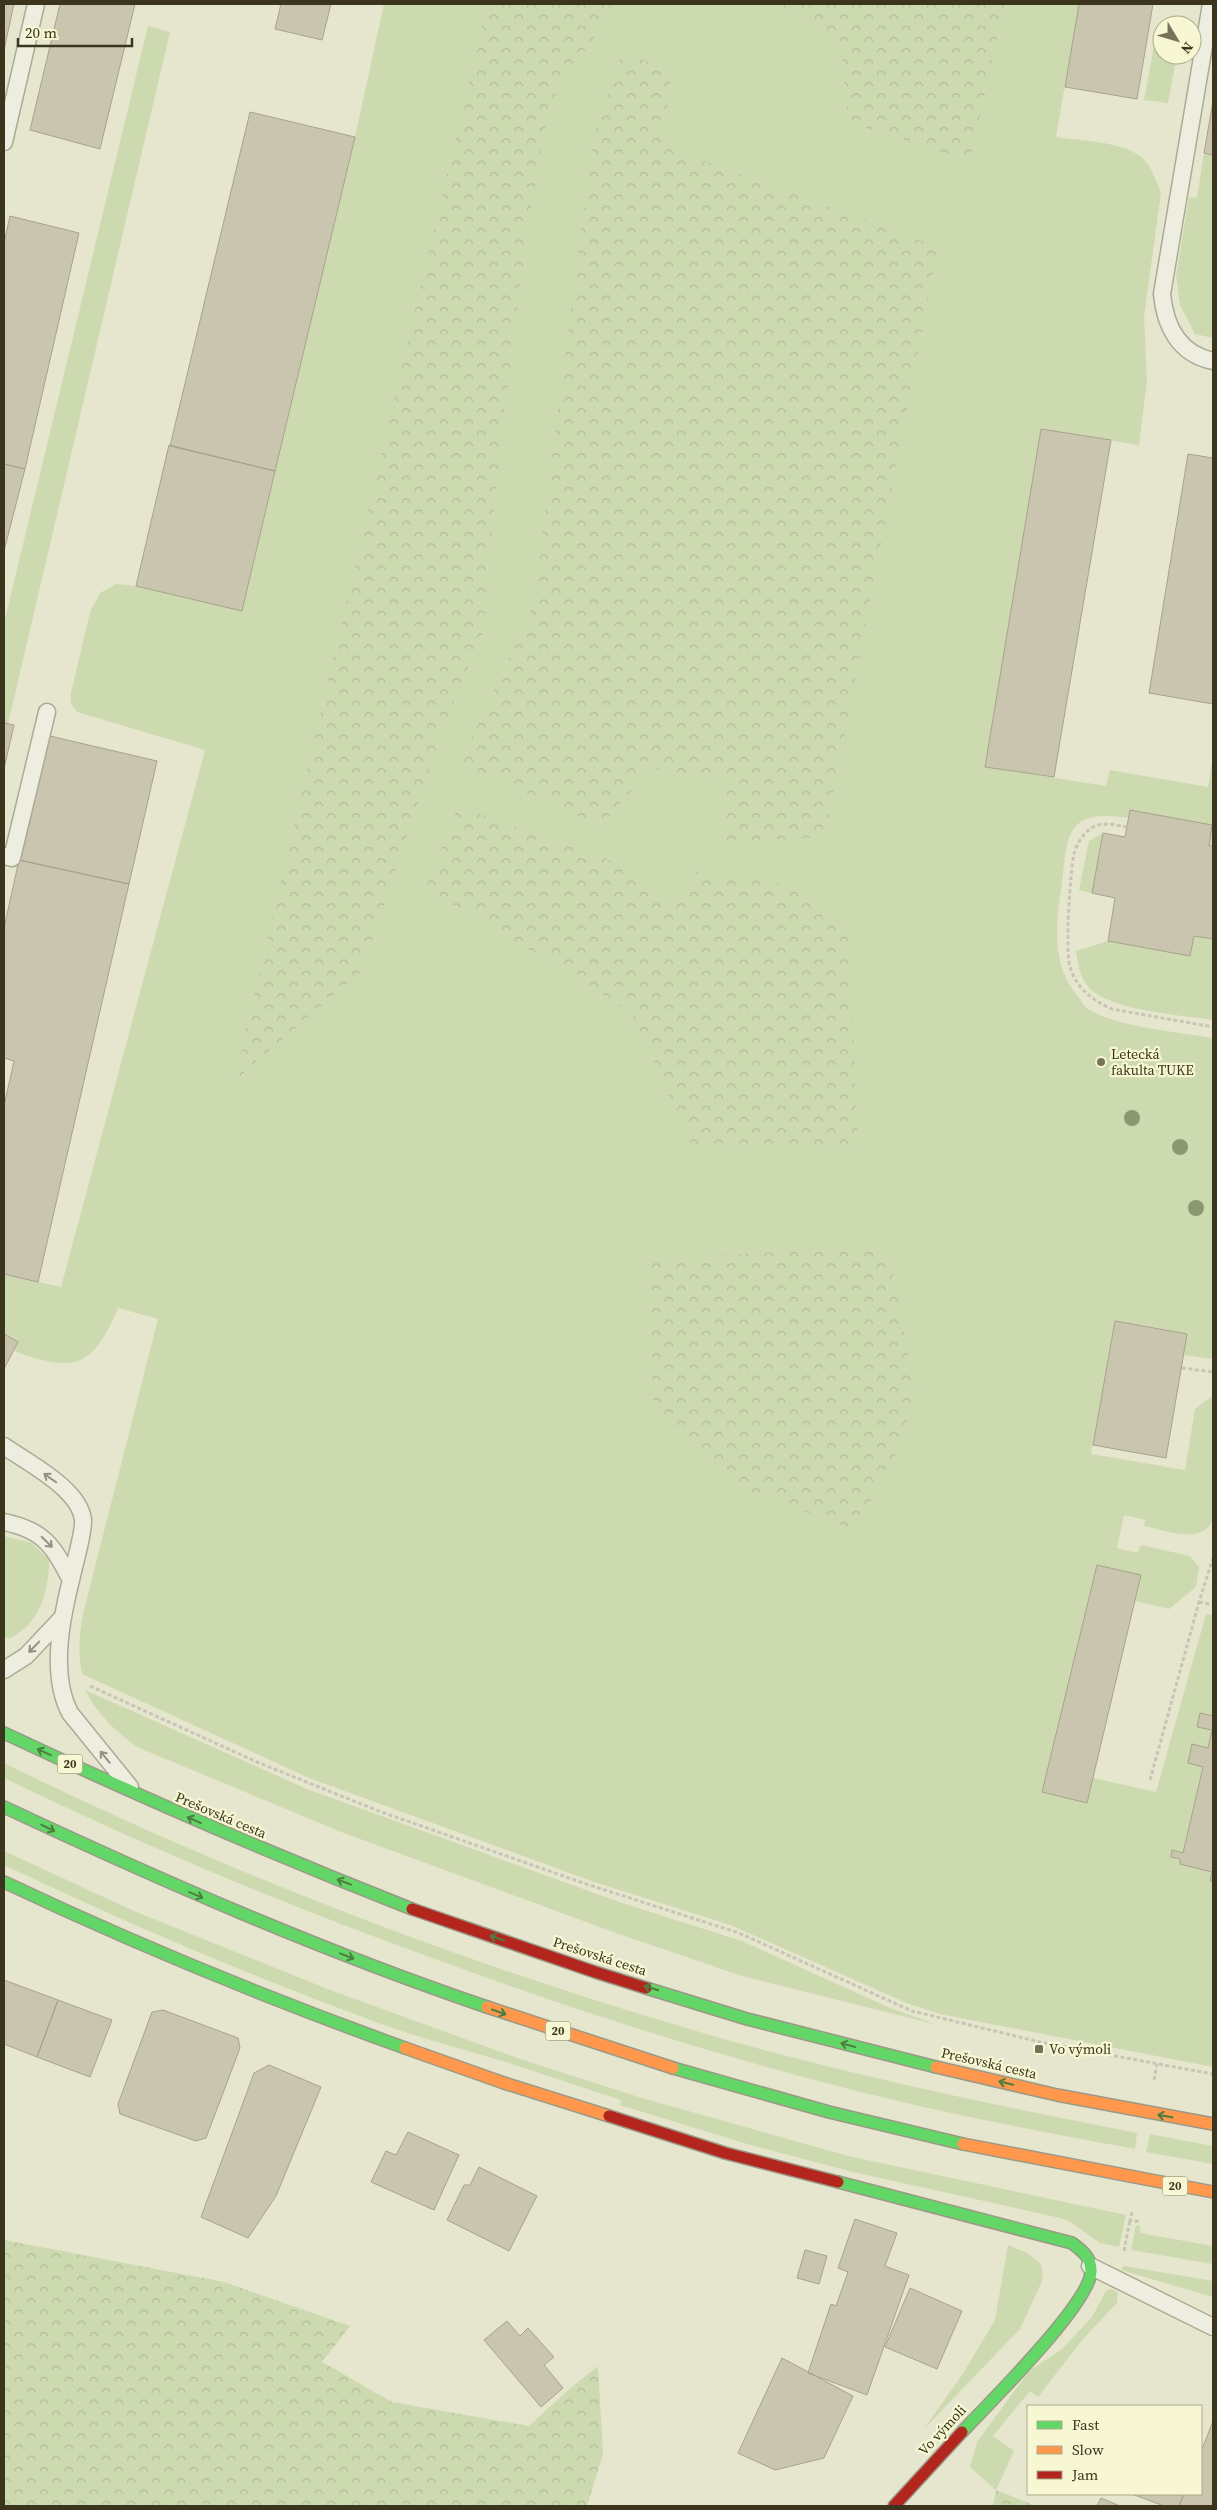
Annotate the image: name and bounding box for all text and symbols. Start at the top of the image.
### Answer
scale bar [18,15,131,47]
north arrow [1152,15,1202,65]
text: 20 m [25,22,57,43]
text: N [1176,38,1198,58]
place label: Letecká fakulta TUKE [1111,1044,1194,1080]
marker: Letecká fakulta TUKE [1095,1056,1107,1068]
one-way arrow [43,1473,57,1483]
one-way arrow [41,1536,53,1548]
one-way arrow [28,1641,41,1653]
one-way arrow [37,1747,52,1756]
one-way arrow [100,1751,111,1764]
road number: 20 [58,1755,82,1774]
street label: Prešovská cesta [172,1787,271,1844]
one-way arrow [187,1815,202,1825]
one-way arrow [40,1824,55,1834]
one-way arrow [337,1877,352,1886]
one-way arrow [188,1891,203,1901]
street label: Prešovská cesta [551,1931,650,1981]
one-way arrow [489,1933,505,1942]
one-way arrow [339,1952,354,1961]
one-way arrow [643,1983,659,1993]
one-way arrow [491,2007,507,2017]
road number: 20 [546,2022,570,2040]
place label: Vo výmoli [1049,2039,1111,2059]
one-way arrow [841,2040,857,2049]
street label: Prešovská cesta [939,2042,1040,2084]
marker: Vo výmoli [1033,2043,1045,2055]
one-way arrow [999,2078,1015,2087]
one-way arrow [1158,2110,1174,2120]
road number: 20 [1162,2176,1188,2196]
street label: Vo výmoli [913,2400,971,2460]
legend [1027,2405,1202,2495]
text: Fast [1072,2414,1099,2435]
text: Slow [1072,2439,1104,2460]
text: Jam [1071,2464,1099,2485]

